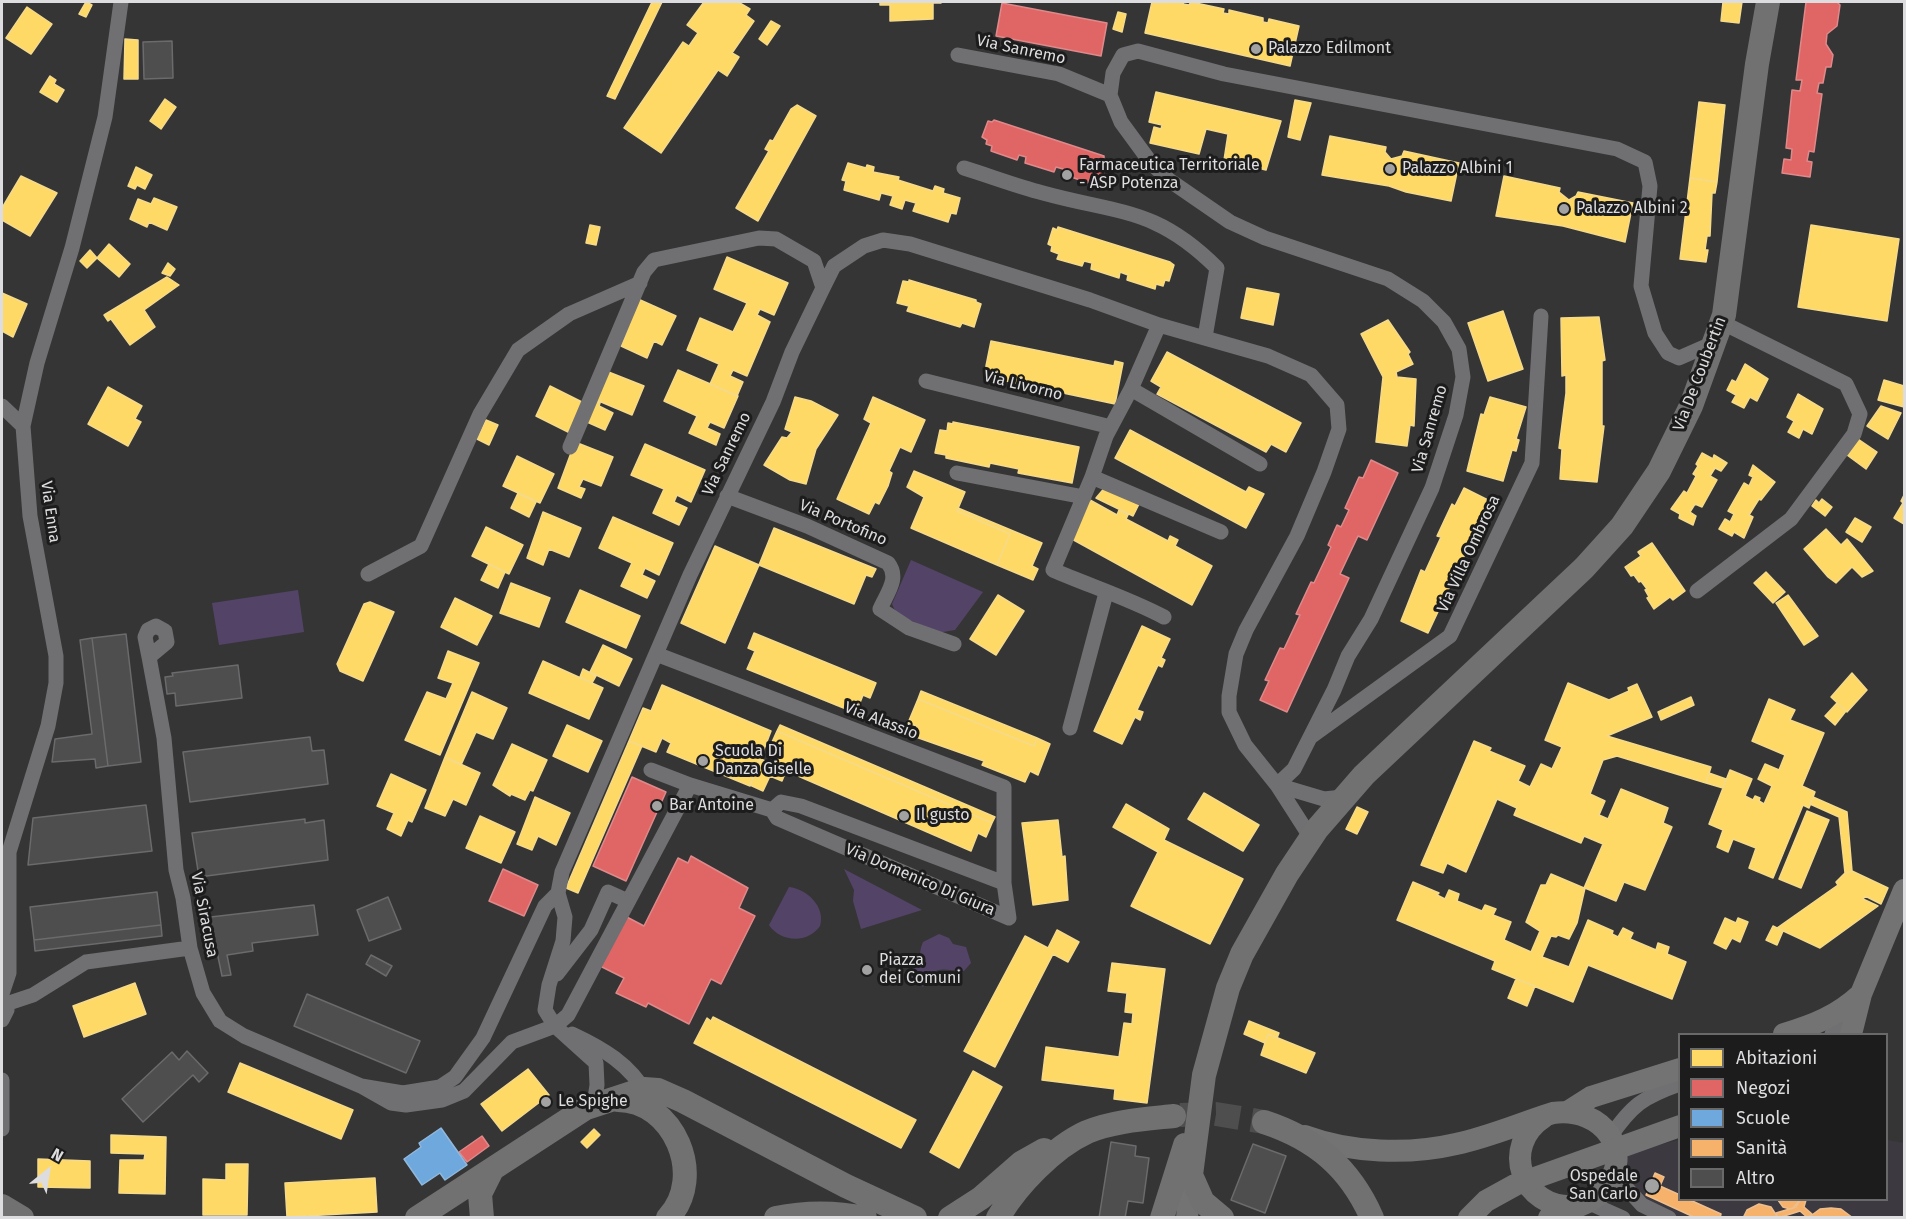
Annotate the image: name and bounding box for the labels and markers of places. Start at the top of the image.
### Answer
place label: Palazzo Edilmont [1268,39,1391,59]
marker: Palazzo Edilmont [1249,42,1263,56]
place label: Farmaceutica Territoriale - ASP Potenza [1079,156,1260,194]
place label: Palazzo Albini 1 [1402,159,1513,179]
marker: Palazzo Albini 1 [1383,162,1397,176]
marker: Farmaceutica Territoriale - ASP Potenza [1060,168,1074,182]
place label: Palazzo Albini 2 [1576,199,1688,219]
marker: Palazzo Albini 2 [1557,202,1571,216]
place label: Scuola Di Danza Giselle [715,742,812,780]
marker: Scuola Di Danza Giselle [696,754,710,768]
place label: Bar Antoine [669,796,754,816]
marker: Bar Antoine [650,799,664,813]
place label: Il gusto [916,806,969,826]
marker: Il gusto [897,809,911,823]
place label: Piazza dei Comuni [879,951,961,989]
marker: Piazza dei Comuni [860,963,874,977]
place label: Le Spighe [558,1092,628,1112]
marker: Le Spighe [539,1095,553,1109]
place label: Ospedale San Carlo [1569,1167,1638,1205]
marker: Ospedale San Carlo [1643,1177,1661,1195]

